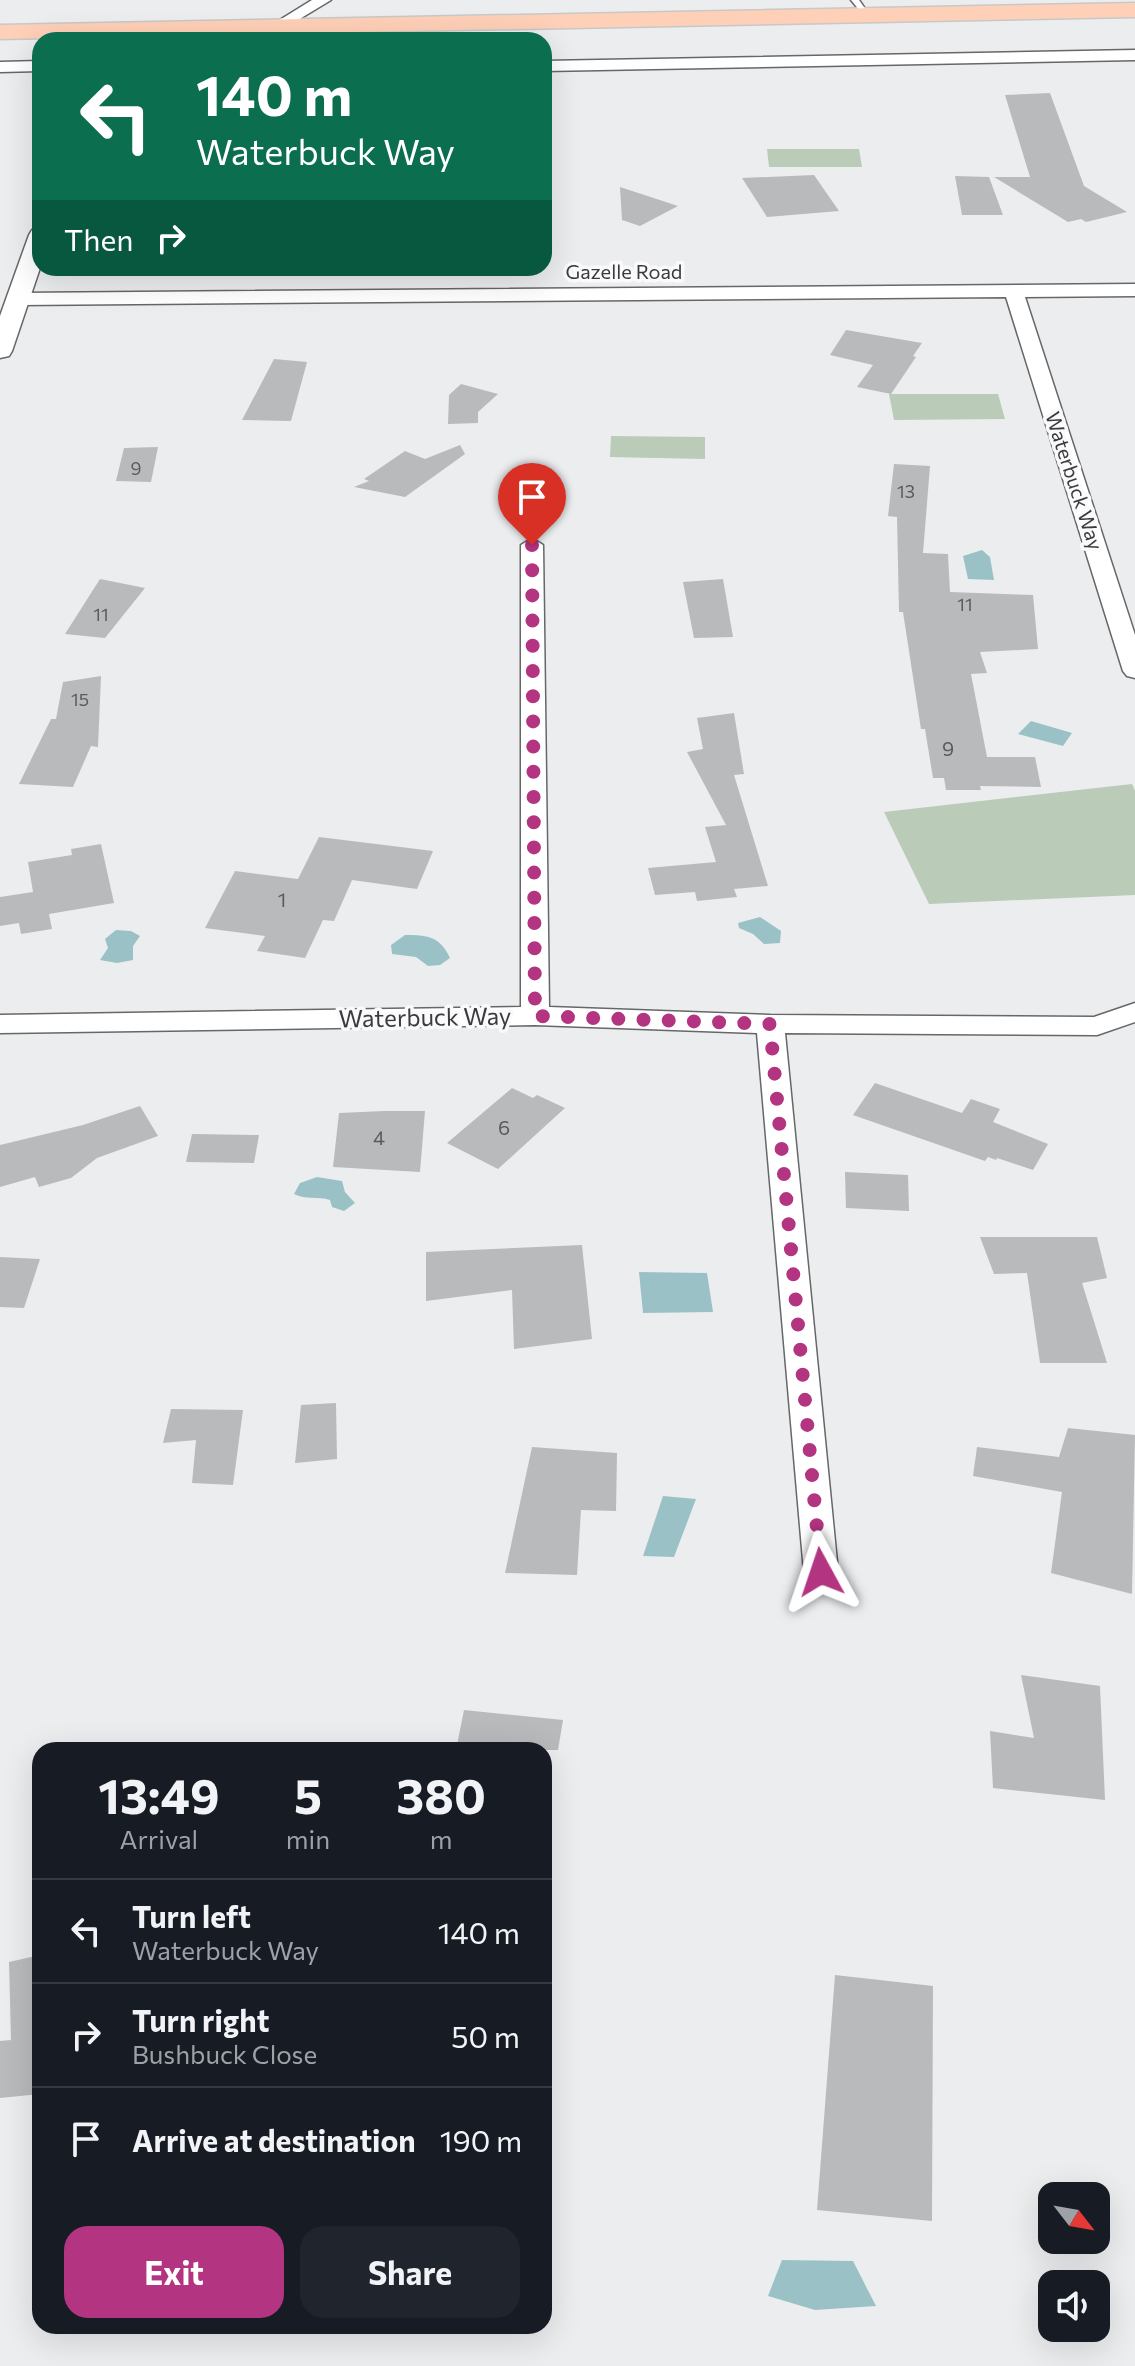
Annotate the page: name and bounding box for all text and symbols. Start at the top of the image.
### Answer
text: 140 m [196,59,352,128]
icon: left [64,64,168,168]
text: Waterbuck Way [196,128,455,172]
icon: right [149,216,193,260]
text: Then [64,220,133,257]
street label: Gazelle Road [566,259,682,283]
street label: Waterbuck Way [1041,409,1109,553]
house number: 9 [131,457,141,479]
pin [498,463,566,545]
icon: arrive [510,475,554,519]
house number: 13 [897,480,915,502]
house number: 11 [957,593,973,615]
house number: 11 [93,603,109,625]
house number: 15 [71,688,89,710]
house number: 9 [942,736,954,760]
house number: 1 [278,887,286,911]
street label: Waterbuck Way [338,1000,512,1033]
house number: 6 [498,1115,510,1139]
house number: 4 [373,1125,385,1149]
position arrow [779,1530,863,1614]
text: 13:49 [98,1765,220,1824]
text: 5 [294,1765,322,1824]
text: 380 [396,1765,486,1824]
text: Arrival [120,1823,198,1854]
text: min [286,1823,330,1854]
text: m [430,1823,452,1854]
text: Turn left [132,1897,251,1934]
icon: left [64,1909,108,1953]
text: 140 m [438,1913,520,1950]
text: Waterbuck Way [132,1934,319,1965]
text: Turn right [132,2001,269,2038]
icon: right [64,2013,108,2057]
text: 50 m [451,2017,520,2054]
text: Bushbuck Close [132,2038,317,2069]
icon: arrive [64,2117,108,2161]
text: Arrive at destination [132,2121,416,2158]
text: 190 m [440,2121,522,2158]
north arrow [1038,2182,1110,2254]
map controls [1038,2182,1110,2342]
button: Exit [64,2226,284,2318]
button: Share [300,2226,520,2318]
button: sound [1038,2270,1110,2342]

